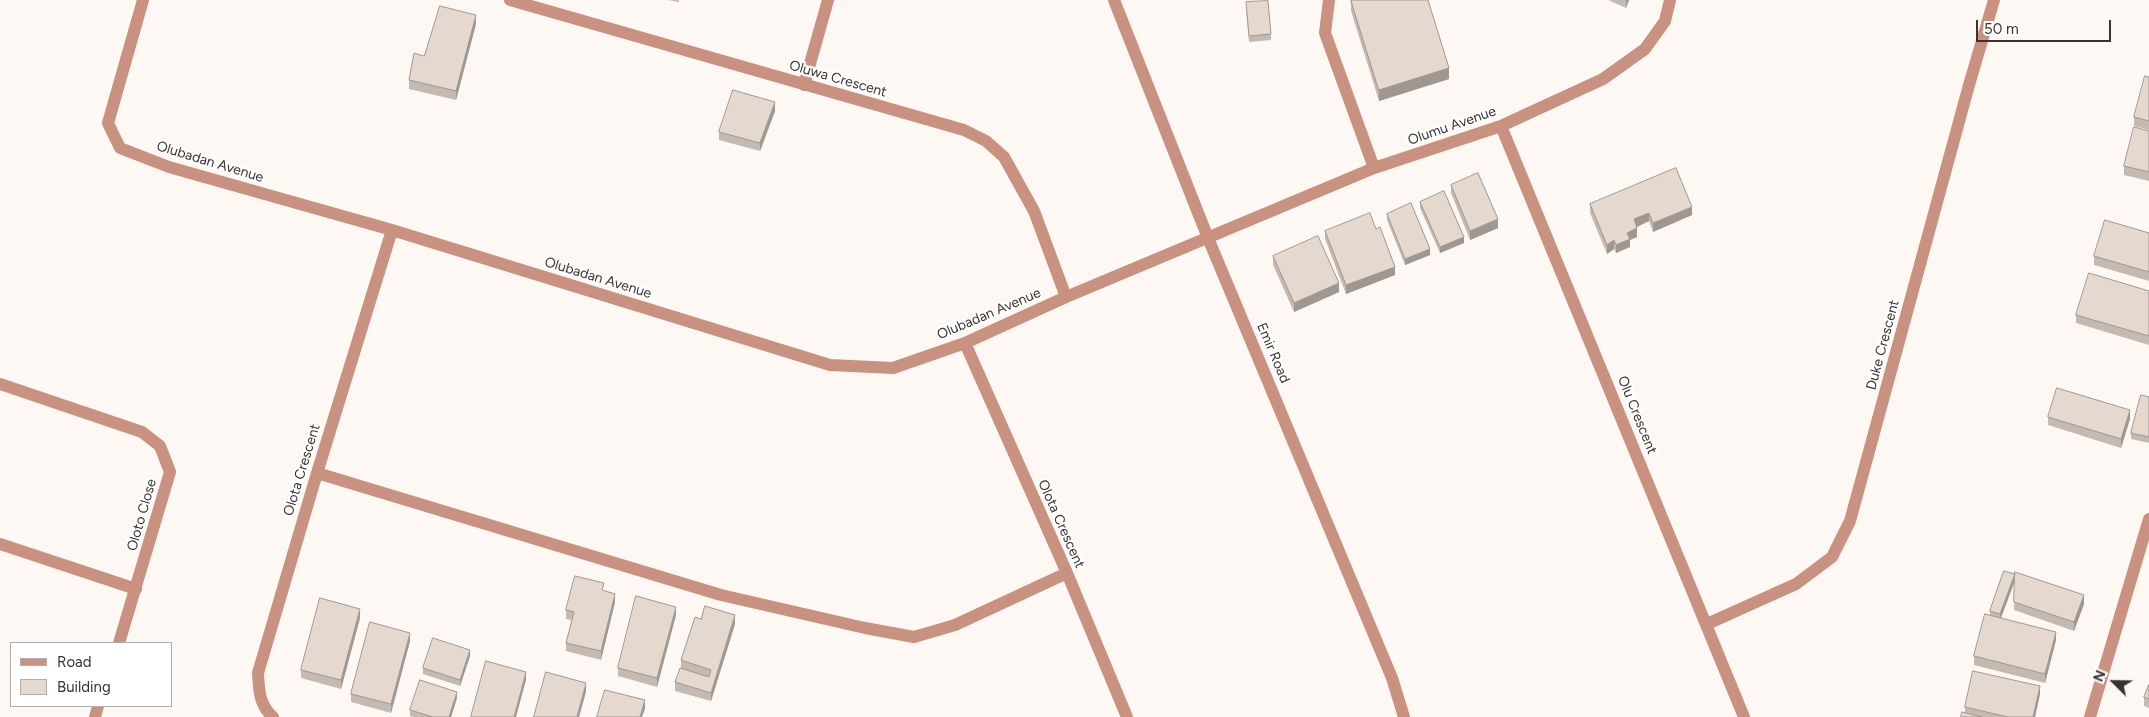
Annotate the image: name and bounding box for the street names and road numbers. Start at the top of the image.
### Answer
street label: Oluwa Crescent [787,57,889,101]
street label: Olumu Avenue [1406,103,1498,149]
street label: Olubadan Avenue [154,138,266,186]
street label: Olubadan Avenue [542,254,654,302]
street label: Olubadan Avenue [935,285,1043,343]
street label: Duke Crescent [1863,298,1903,392]
street label: Emir Road [1253,320,1293,386]
street label: Olu Crescent [1614,374,1660,456]
street label: Olota Crescent [280,422,324,518]
street label: Oloto Close [124,477,160,553]
street label: Olota Crescent [1034,477,1088,571]

